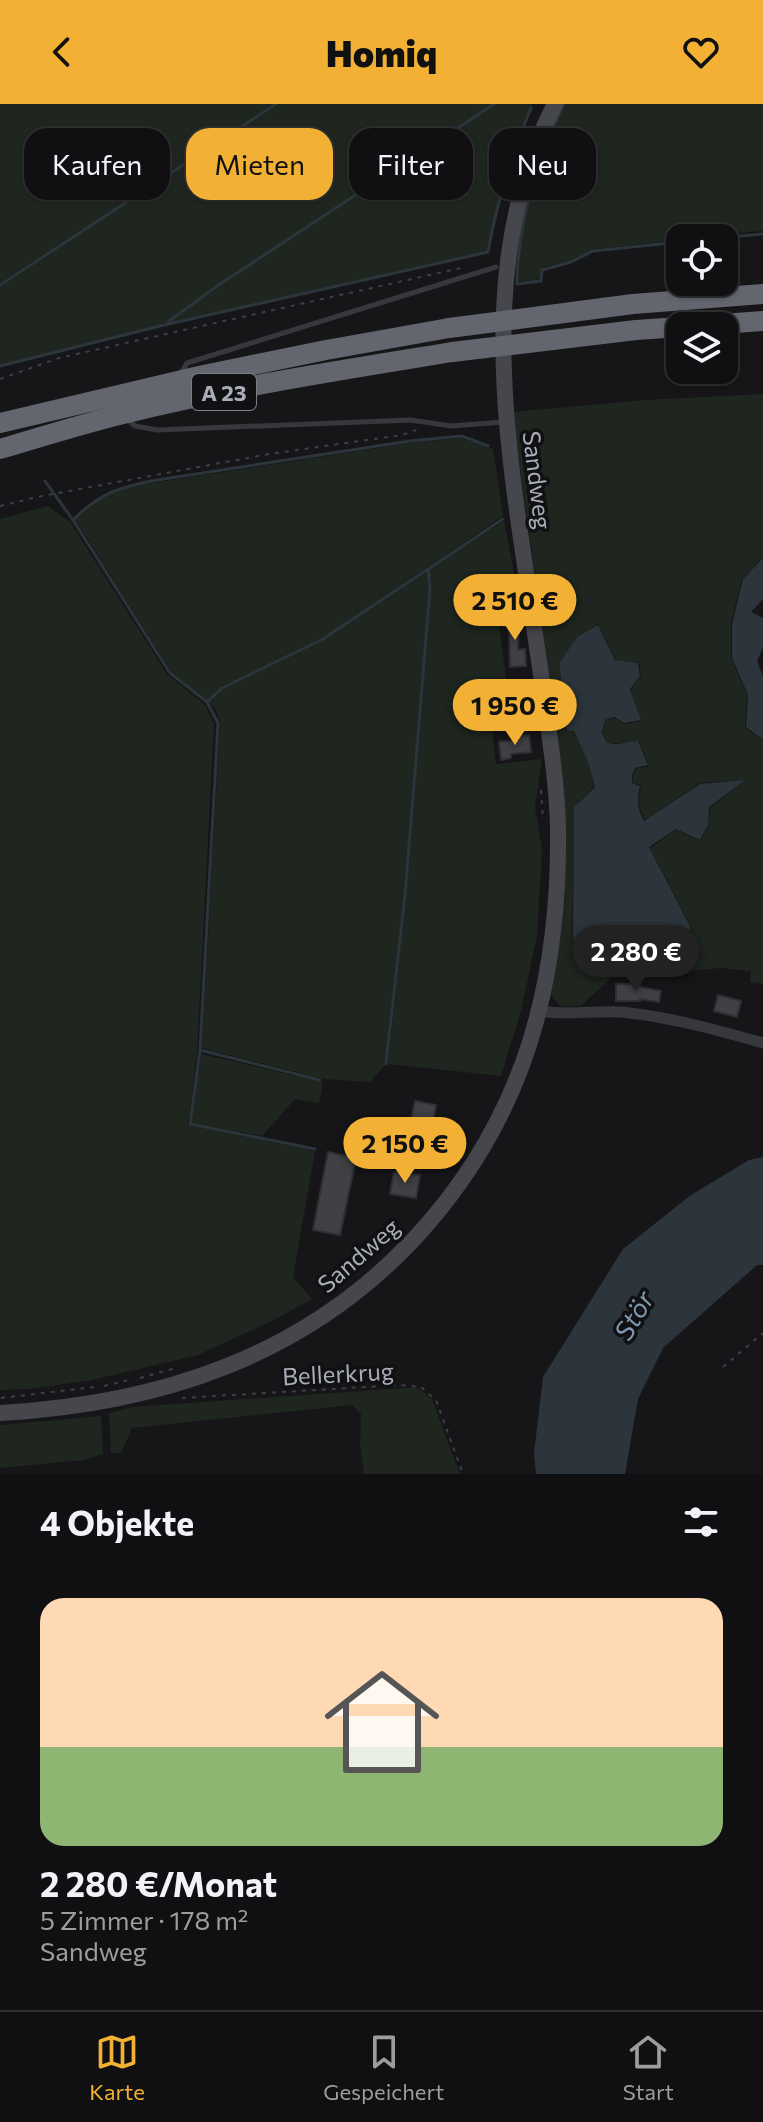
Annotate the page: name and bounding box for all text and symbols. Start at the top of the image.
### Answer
icon: back [40,30,84,74]
text: Homiq [326,30,437,74]
icon: heart [679,30,723,74]
chip: Kaufen [24,128,170,200]
chip: Mieten [186,128,333,200]
chip: Filter [349,128,473,200]
chip: Neu [489,128,596,200]
map controls [666,224,738,384]
button: locate [666,224,738,296]
button: layers [666,312,738,384]
road number: A 23 [192,374,256,410]
street label: Sandweg [518,429,558,531]
pin: 2 510 € [441,574,589,642]
text: 2 510 € [471,584,559,615]
pin: 1 950 € [441,679,589,747]
text: 1 950 € [471,689,559,720]
pin: 2 280 € [562,925,710,993]
text: 2 280 € [590,935,682,966]
pin: 2 150 € [331,1117,479,1185]
text: 2 150 € [361,1127,449,1158]
street label: Sandweg [311,1212,405,1298]
water label: Stör [607,1284,660,1345]
street label: Bellerkrug [282,1356,394,1390]
icon: filters [679,1500,723,1544]
text: 4 Objekte [40,1501,194,1543]
icon: home [310,1650,454,1794]
text: 2 280 €/Monat [40,1862,277,1904]
text: 5 Zimmer · 178 m² [40,1904,248,1935]
text: Sandweg [40,1935,147,1966]
tab: Karte [89,2030,145,2105]
tab: Gespeichert [323,2030,444,2105]
tab: Start [623,2030,674,2105]

